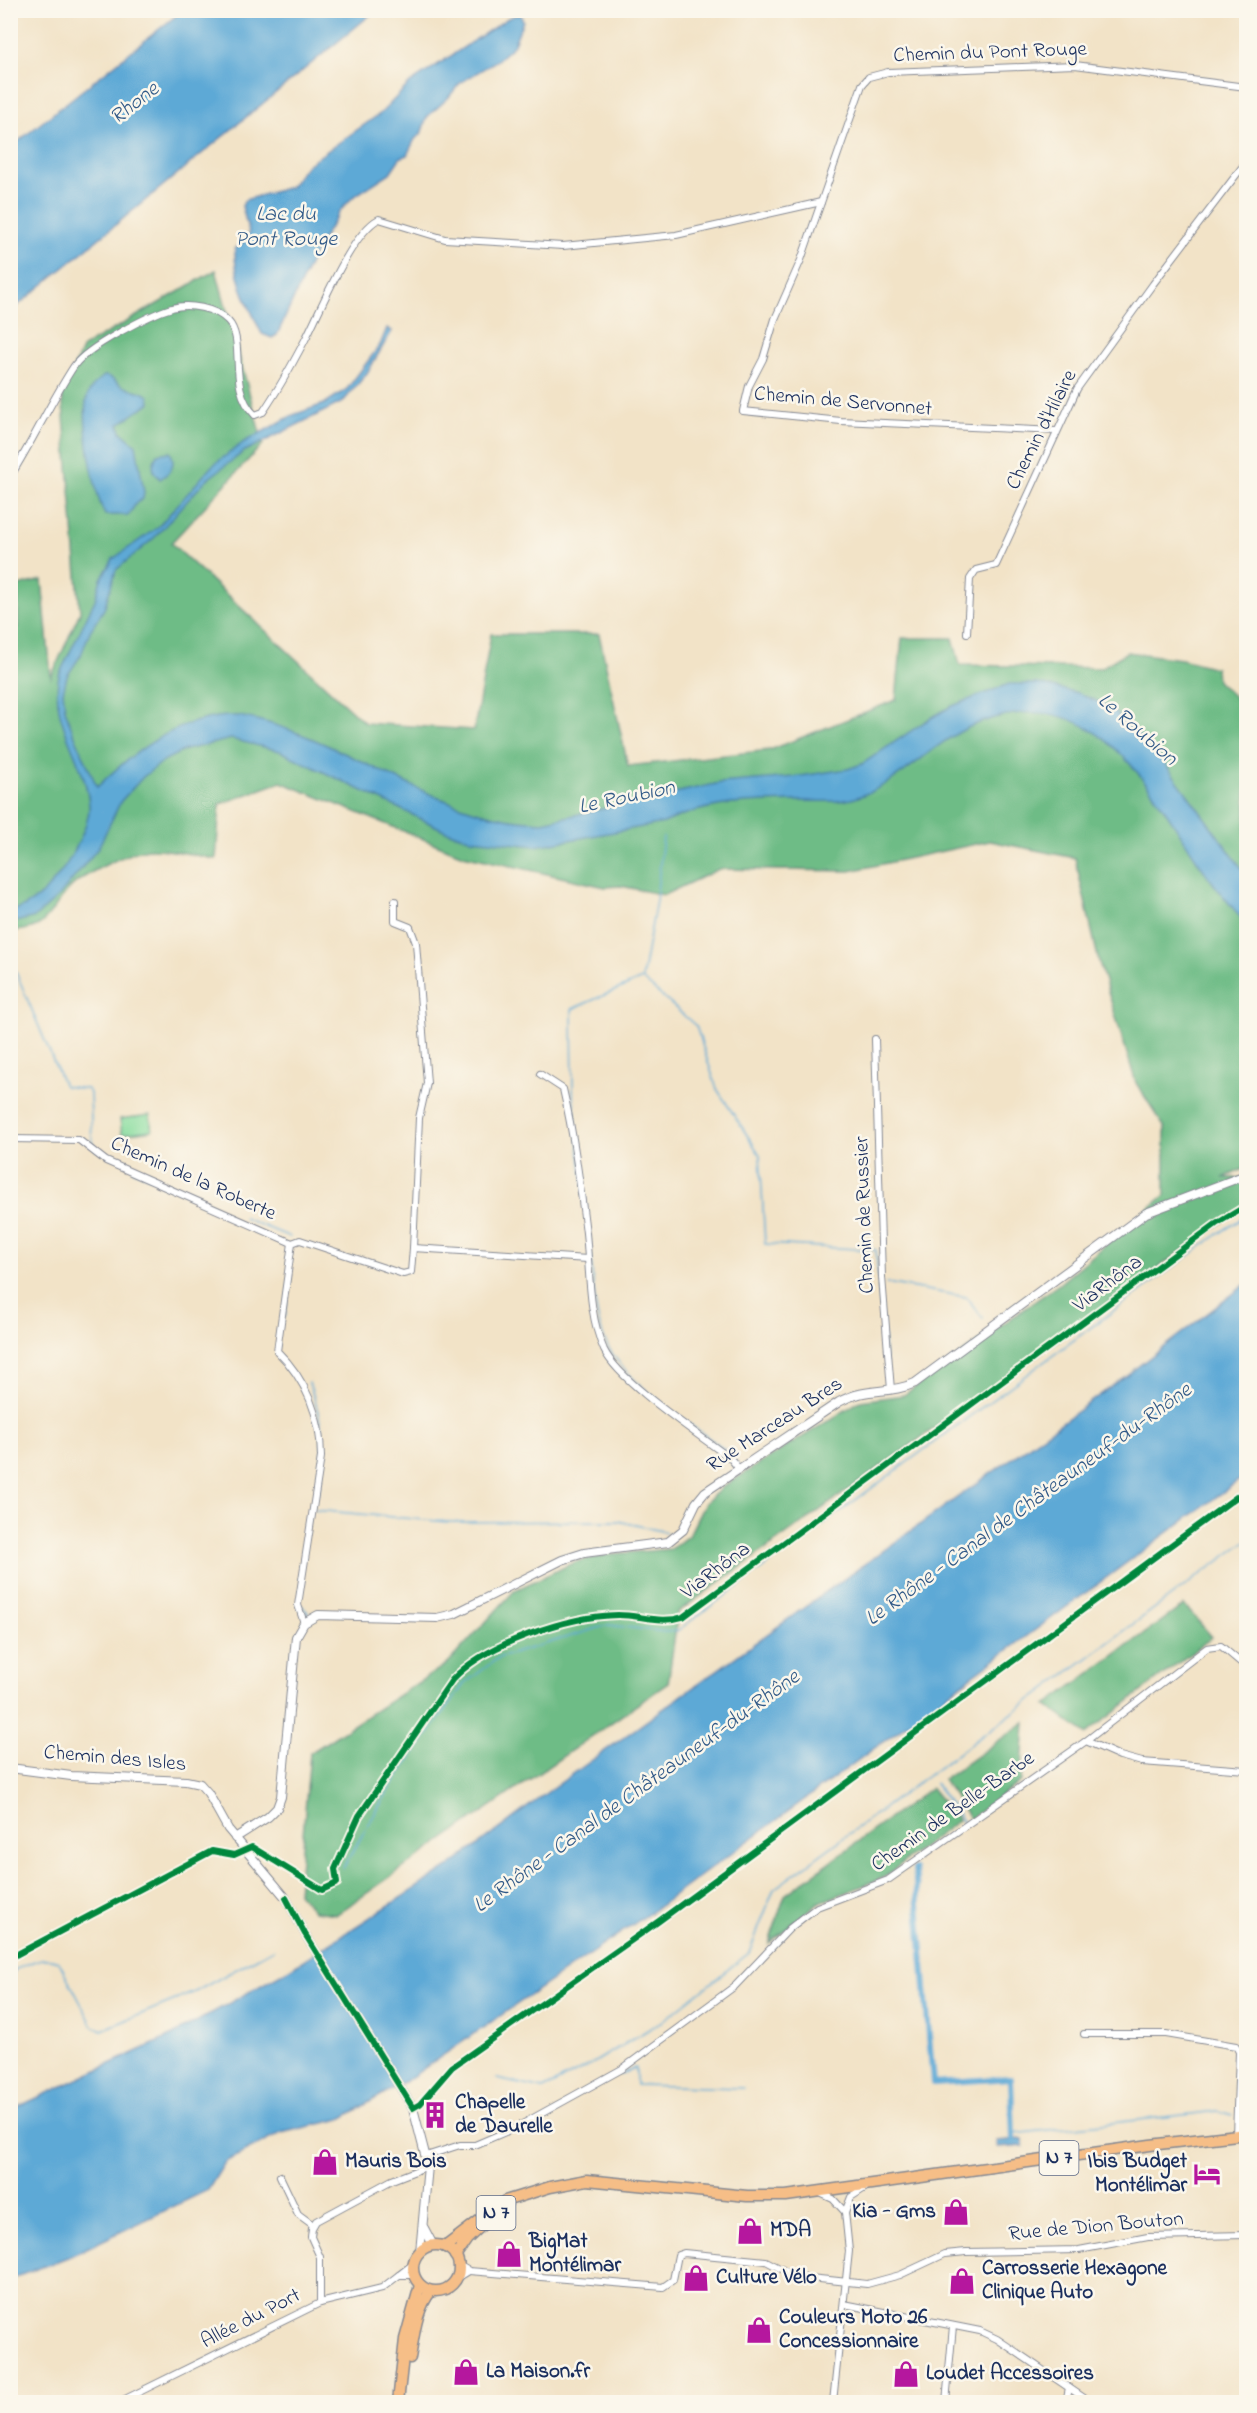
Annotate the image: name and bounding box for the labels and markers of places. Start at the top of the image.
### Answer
place label: Chapelle de Daurelle [455,2088,553,2142]
building icon: Chapelle de Daurelle [420,2100,450,2130]
shop icon: Mauris Bois [310,2147,340,2177]
place label: Mauris Bois [345,2147,447,2177]
place label: Ibis Budget Montélimar [1087,2147,1188,2201]
hotel icon: Ibis Budget Montélimar [1192,2159,1222,2189]
place label: Kia - Gms [852,2197,936,2227]
shop icon: Kia - Gms [941,2197,971,2227]
shop icon: MDA [735,2216,765,2246]
place label: MDA [770,2216,811,2246]
place label: BigMat Montélimar [528,2227,621,2281]
shop icon: BigMat Montélimar [494,2239,524,2269]
place label: Carrosserie Hexagone Clinique Auto [982,2254,1168,2308]
shop icon: Culture Vélo [681,2263,711,2293]
place label: Culture Vélo [716,2263,817,2293]
shop icon: Carrosserie Hexagone Clinique Auto [947,2266,977,2296]
place label: Couleurs Moto 26 Concessionnaire [779,2303,928,2357]
shop icon: Couleurs Moto 26 Concessionnaire [744,2315,774,2345]
shop icon: La Maison.fr [451,2357,481,2387]
place label: La Maison.fr [486,2357,591,2387]
shop icon: Loudet Accessoires [891,2359,921,2389]
place label: Loudet Accessoires [926,2359,1094,2389]

